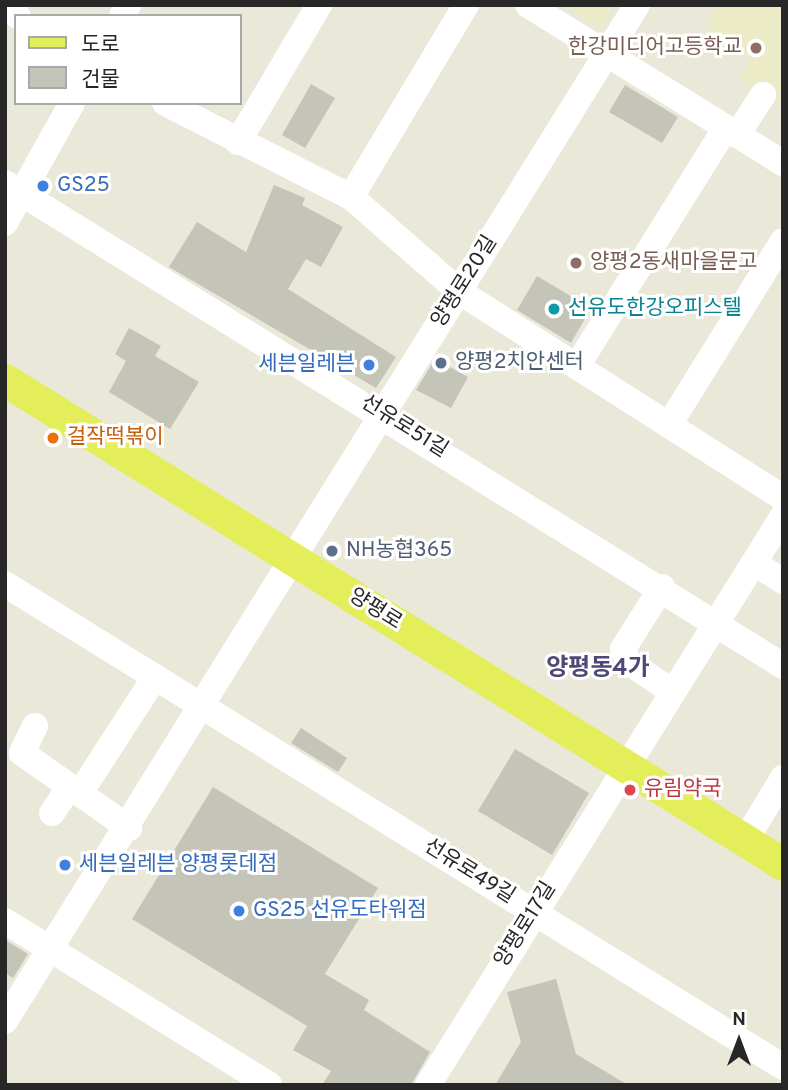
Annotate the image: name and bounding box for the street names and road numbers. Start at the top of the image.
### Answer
street label: 양평로20길 [427,231,503,333]
street label: 선유로51길 [356,390,452,464]
street label: 양평로 [344,584,406,636]
street label: 선유로49길 [419,834,519,910]
street label: 양평로17길 [490,878,562,972]

